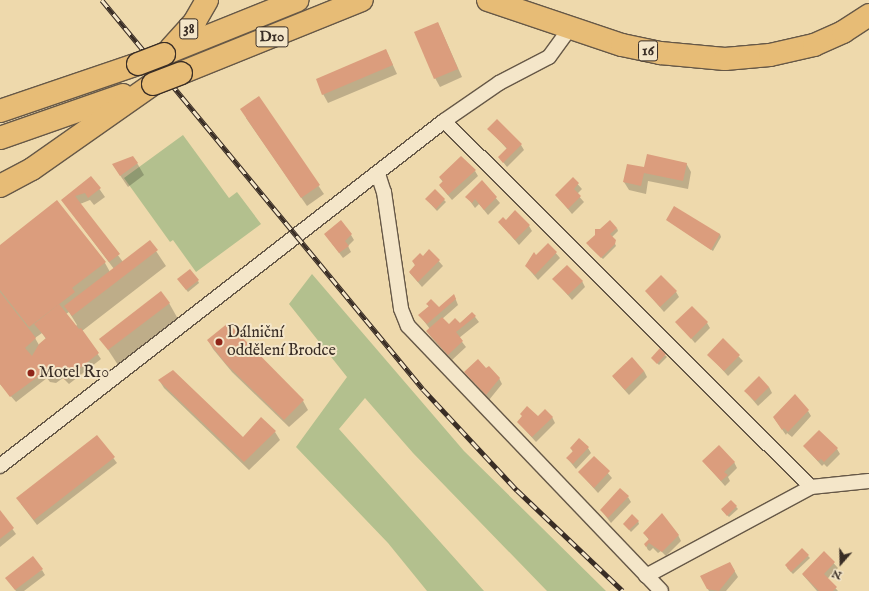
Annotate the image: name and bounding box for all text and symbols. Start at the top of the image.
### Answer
road number: 38 [179,16,199,42]
road number: D10 [255,24,289,50]
road number: 16 [638,38,658,64]
place label: Dálniční oddělení Brodce [227,323,336,361]
marker: Dálniční oddělení Brodce [214,337,224,347]
place label: Motel R10 [39,363,109,383]
marker: Motel R10 [26,368,36,378]
north arrow [821,543,861,583]
text: N [830,566,844,582]

